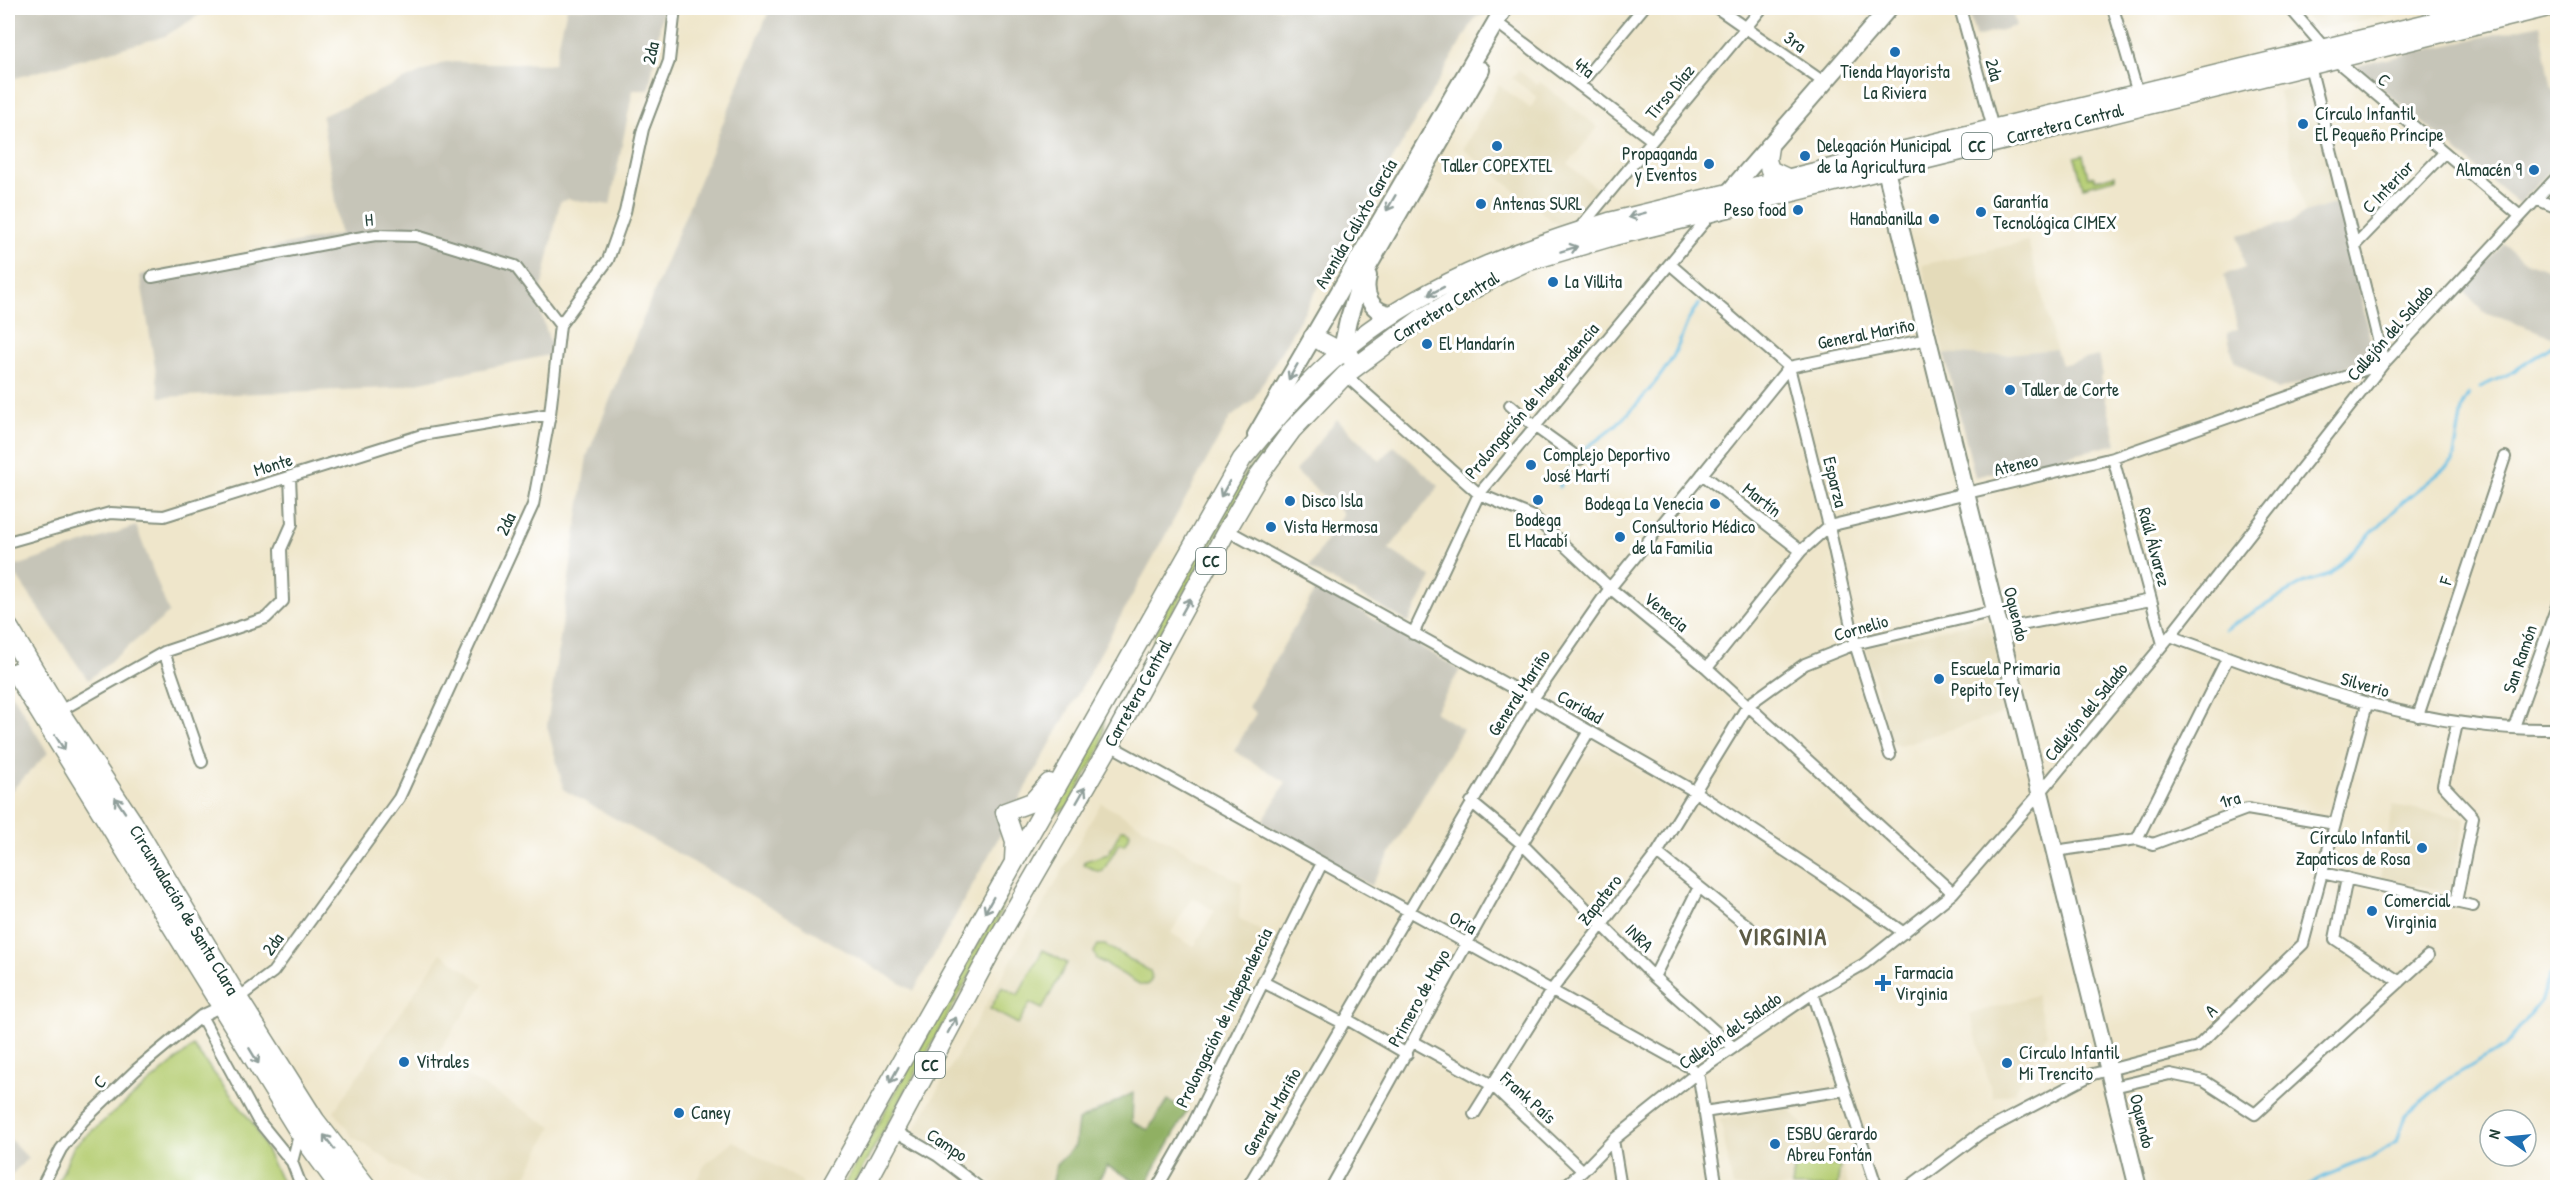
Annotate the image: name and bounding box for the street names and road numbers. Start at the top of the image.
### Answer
street label: 3ra [1779,25,1811,58]
street label: 2da [636,39,665,66]
street label: 4ta [1569,52,1600,84]
street label: 2da [1979,56,2009,84]
street label: Tirso Díaz [1639,59,1700,125]
street label: C [2373,67,2396,92]
street label: Carretera Central [2004,97,2126,150]
road number: CC [1962,133,1992,159]
street label: Avenida Calixto García [1308,154,1403,293]
street label: C Interior [2356,155,2419,219]
street label: H [364,207,374,232]
street label: Carretera Central [1388,265,1504,348]
street label: Callejón del Salado [2341,279,2438,386]
street label: General Mariño [1815,312,1916,355]
street label: Prolongación de Independencia [1459,317,1604,484]
street label: Monte [250,447,295,482]
street label: Ateneo [1991,447,2041,482]
street label: Esparza [1817,454,1854,510]
street label: Martín [1738,476,1787,523]
street label: Raúl Álvarez [2132,505,2177,590]
street label: 2da [489,508,522,539]
road number: CC [1196,548,1226,574]
street label: F [2432,573,2459,589]
street label: Oquendo [1998,584,2035,644]
street label: Venecia [1639,586,1694,637]
street label: Cornelio [1831,608,1891,647]
street label: San Ramón [2496,621,2543,696]
street label: Carretera Central [1098,634,1178,751]
street label: General Mariño [1481,645,1556,741]
street label: Callejón del Salado [2038,657,2133,766]
street label: Silverio [2338,666,2392,703]
street label: Caridad [1553,683,1608,730]
street label: 1ra [2217,785,2243,814]
street label: Circunvalación de Santa Clara [124,820,245,1000]
street label: Zapatero [1572,869,1627,930]
street label: Oria [1445,905,1482,940]
street label: INRA [1620,918,1659,958]
street label: Prolongación de Independencia [1169,924,1278,1112]
street label: 2da [256,927,289,960]
street label: Primero de Mayo [1381,944,1456,1051]
street label: Callejón del Salado [1673,986,1786,1075]
street label: A [2199,998,2223,1023]
road number: CC [915,1052,945,1078]
street label: General Mariño [1236,1063,1307,1160]
street label: Frank País [1494,1065,1562,1129]
street label: C [87,1069,112,1094]
street label: Oquendo [2124,1091,2161,1151]
street label: Campo [922,1122,973,1167]

